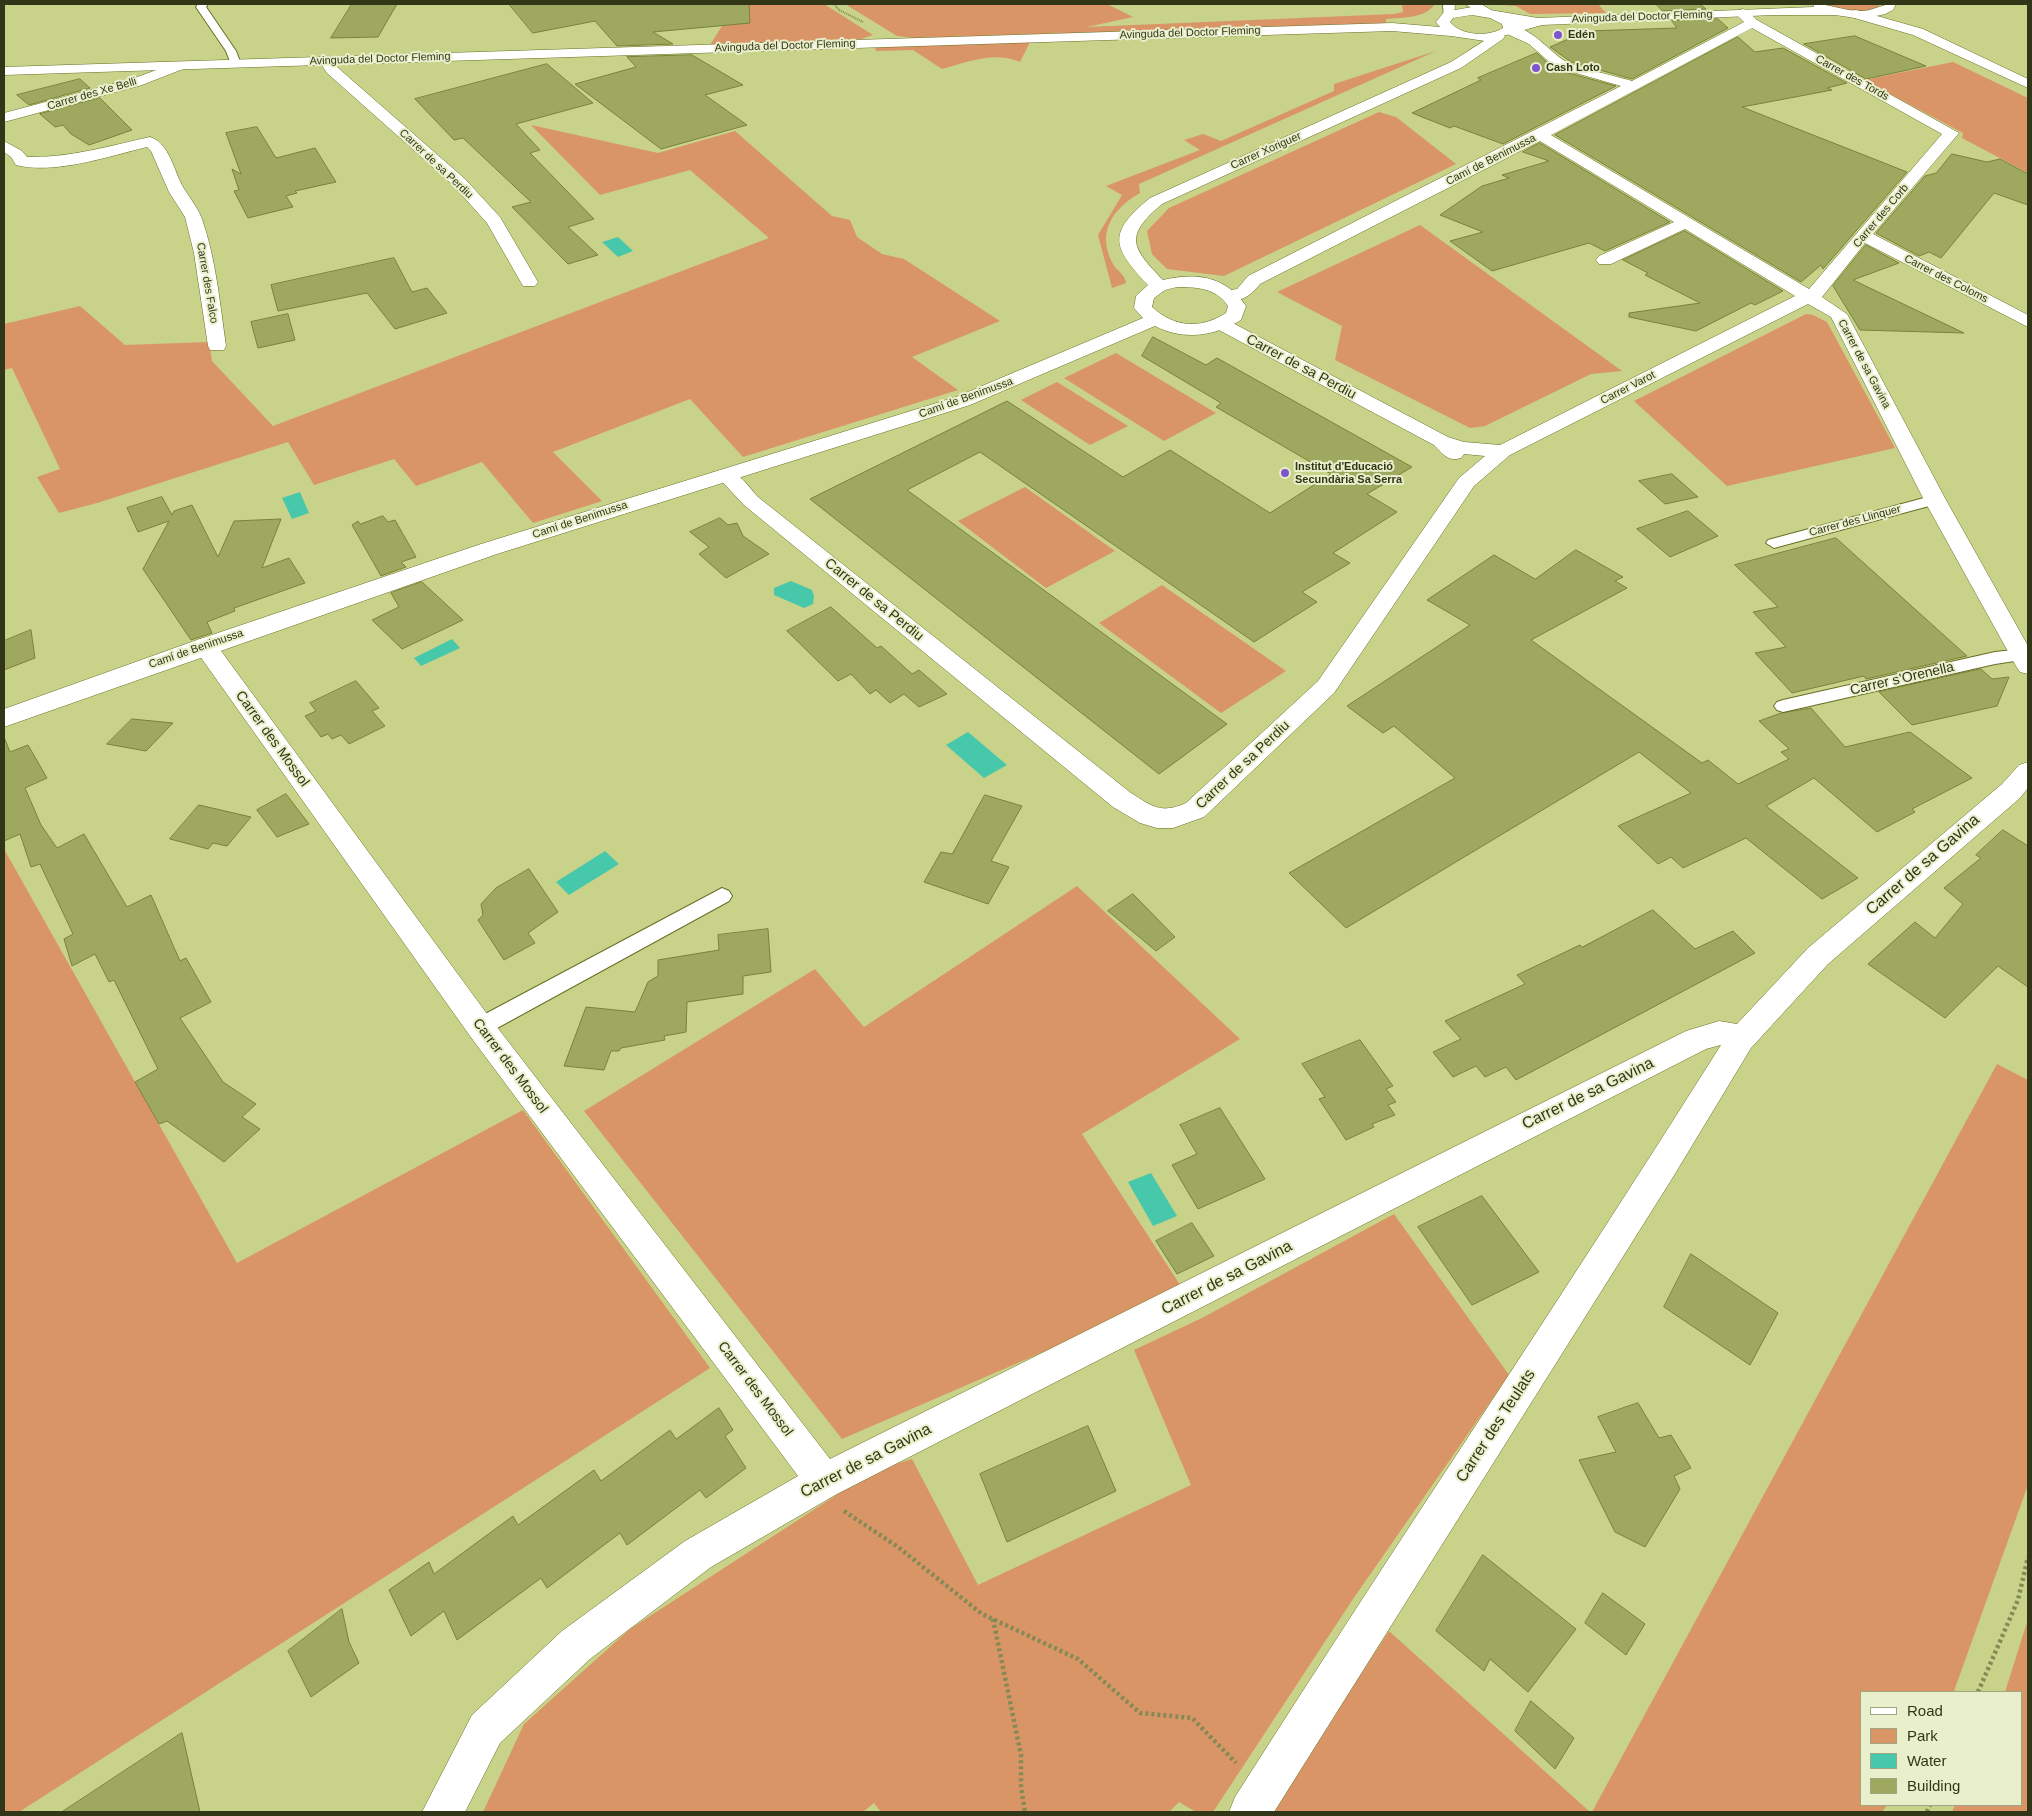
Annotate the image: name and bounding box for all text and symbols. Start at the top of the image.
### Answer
street label: Avinguda del Doctor Fleming [1571,8,1713,26]
street label: Avinguda del Doctor Fleming [1119,24,1261,42]
place label: Edén [1568,28,1595,42]
marker: Edén [1552,29,1564,41]
street label: Avinguda del Doctor Fleming [714,37,856,55]
street label: Avinguda del Doctor Fleming [309,50,451,68]
street label: Carrer des Tords [1813,52,1891,104]
place label: Cash Loto [1546,61,1600,75]
marker: Cash Loto [1530,62,1542,74]
street label: Carrer des Xe Belli [46,75,138,113]
street label: Carrer de sa Perdiu [396,126,476,202]
street label: Carrer Xoriguer [1229,130,1303,172]
street label: Camí de Benimussa [1444,132,1538,188]
street label: Carrer des Corb [1851,182,1911,250]
street label: Carrer des Falco [193,242,221,324]
street label: Carrer des Coloms [1902,252,1990,306]
street label: Carrer de sa Gavina [1835,317,1893,411]
street label: Carrer de sa Perdiu [1243,331,1359,403]
street label: Carrer Varot [1598,369,1658,407]
street label: Camí de Benimussa [917,375,1015,421]
place label: Institut d'Educació Secundària Sa Serra [1295,460,1402,486]
marker: Institut d'Educació Secundària Sa Serra [1279,467,1291,479]
street label: Camí de Benimussa [531,498,629,542]
street label: Carrer des Llinquer [1808,502,1902,540]
street label: Carrer de sa Perdiu [821,555,927,645]
street label: Camí de Benimussa [147,627,245,671]
street label: Carrer s'Orenella [1848,659,1956,699]
street label: Carrer des Mossol [232,688,312,790]
street label: Carrer de sa Perdiu [1193,717,1293,813]
street label: Carrer de sa Gavina [1862,810,1984,920]
street label: Carrer des Mossol [469,1015,551,1117]
street label: Carrer de sa Gavina [1519,1054,1657,1134]
street label: Carrer de sa Gavina [1158,1237,1296,1319]
street label: Carrer des Mossol [714,1338,796,1440]
street label: Carrer des Teulats [1452,1366,1540,1486]
street label: Carrer de sa Gavina [797,1420,935,1502]
legend [1860,1691,2022,1806]
text: Road [1907,1702,1943,1719]
text: Park [1907,1727,1938,1744]
text: Water [1907,1752,1946,1769]
text: Building [1907,1777,1960,1794]

